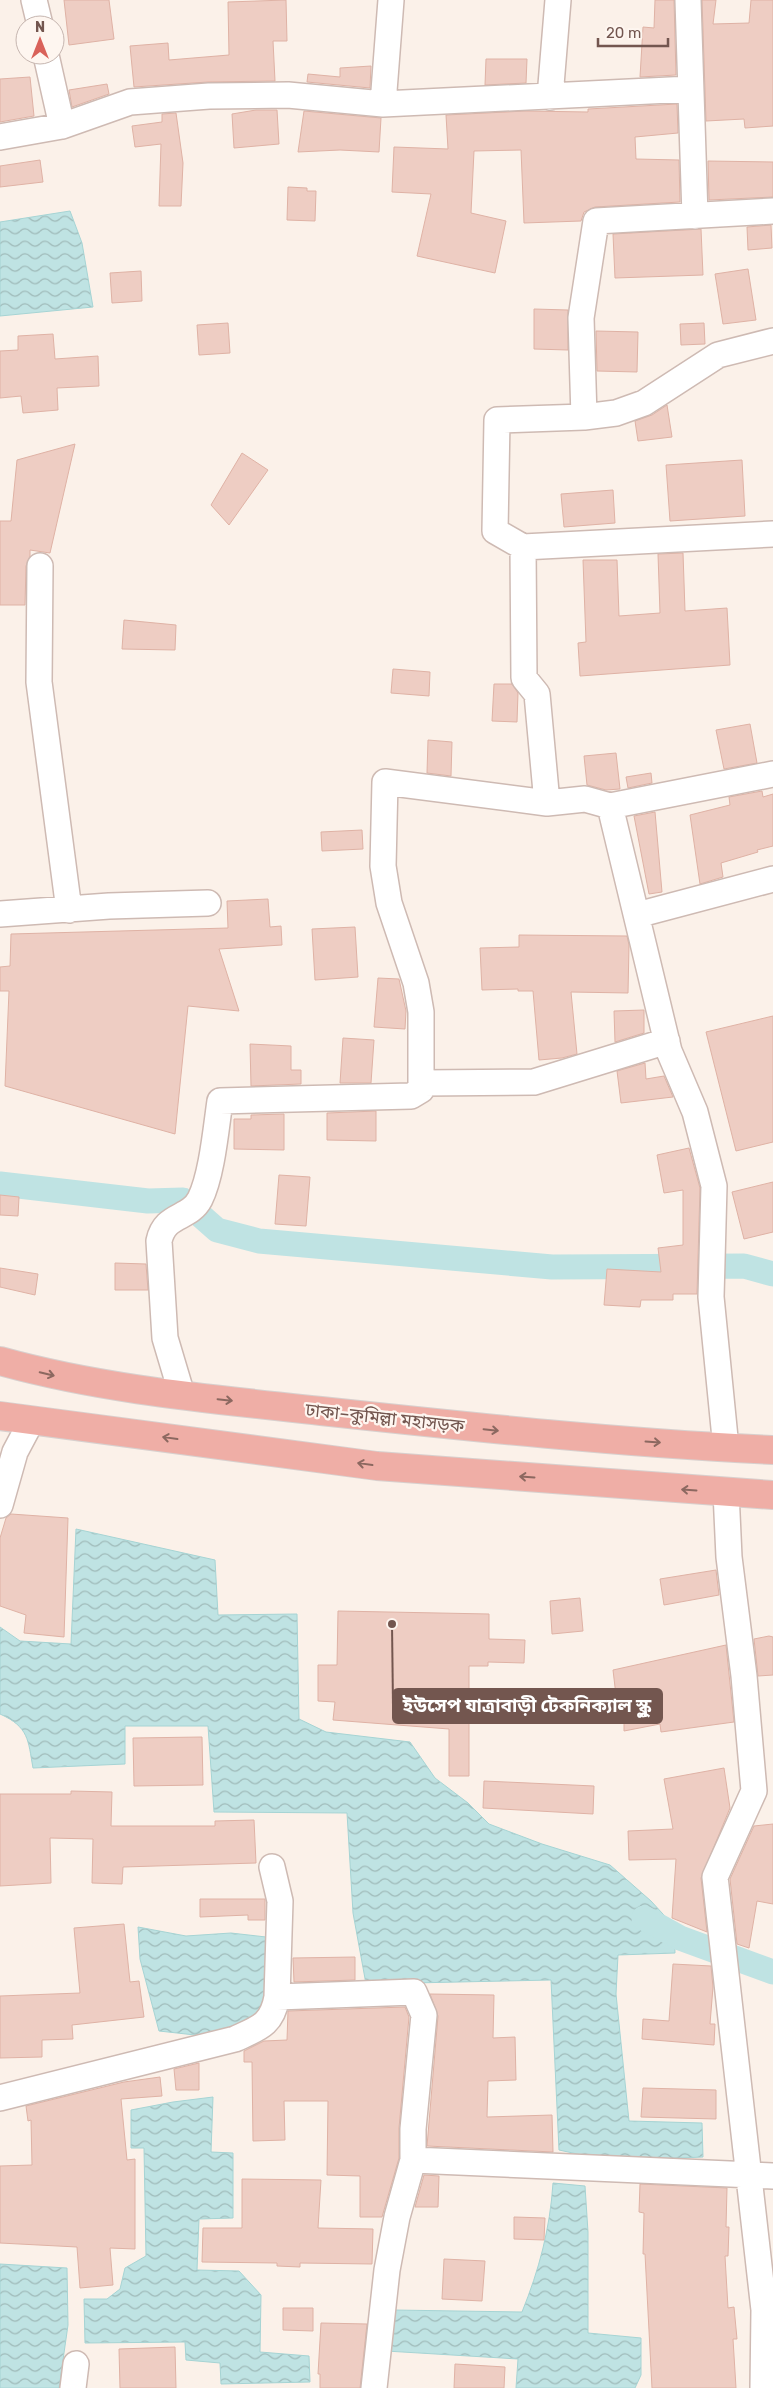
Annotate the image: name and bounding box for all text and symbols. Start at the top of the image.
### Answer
north arrow [15,15,65,65]
scale bar [598,15,668,47]
text: N [35,19,45,36]
text: 20 m [606,24,641,42]
one-way arrow [39,1370,55,1379]
one-way arrow [217,1395,233,1405]
street label: ঢাকা–কুমিল্লা মহাসড়ক [303,1399,466,1437]
one-way arrow [483,1425,499,1435]
one-way arrow [162,1433,178,1443]
one-way arrow [645,1438,661,1447]
one-way arrow [358,1459,374,1469]
one-way arrow [520,1473,536,1482]
one-way arrow [682,1485,698,1494]
callout: ইউসেপ যাত্রাবাড়ী টেকনিক্যাল স্কুল [393,1689,662,1723]
text: ইউসেপ যাত্রাবাড়ী টেকনিক্যাল স্কুল [402,1694,652,1718]

